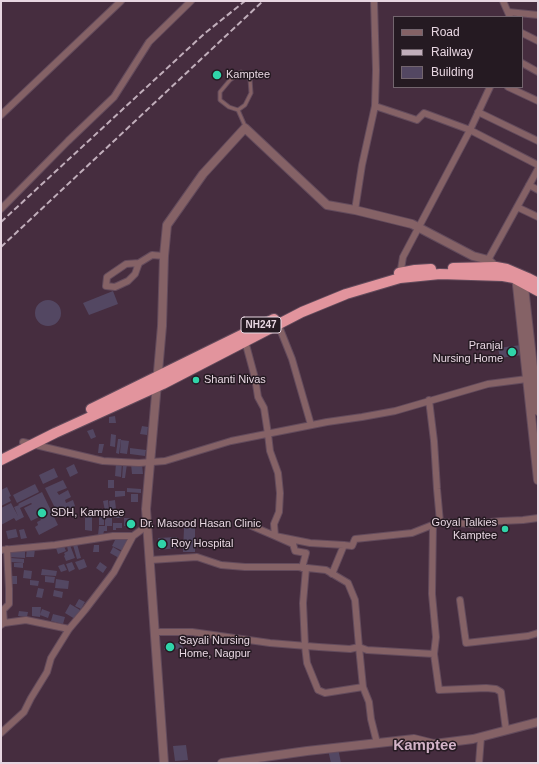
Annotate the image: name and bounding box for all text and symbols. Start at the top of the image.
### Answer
legend [393,16,523,88]
text: Road [431,25,460,39]
text: Railway [431,45,473,59]
text: Building [431,65,474,79]
place label: Kamptee [226,68,270,82]
marker: Kamptee [211,69,223,81]
road number: NH247 [241,317,281,333]
place label: Pranjal Nursing Home [433,339,503,365]
marker: Pranjal Nursing Home [506,346,518,358]
place label: Shanti Nivas [204,373,266,387]
marker: Shanti Nivas [191,375,201,385]
place label: SDH, Kamptee [51,506,124,520]
marker: SDH, Kamptee [36,507,48,519]
place label: Goyal Talkies Kamptee [432,516,497,542]
place label: Dr. Masood Hasan Clinic [140,517,261,531]
marker: Dr. Masood Hasan Clinic [125,518,137,530]
marker: Goyal Talkies Kamptee [500,524,510,534]
place label: Roy Hospital [171,537,233,551]
marker: Roy Hospital [156,538,168,550]
place label: Sayali Nursing Home, Nagpur [179,634,251,660]
marker: Sayali Nursing Home, Nagpur [164,641,176,653]
district label: Kamptee [393,737,457,755]

